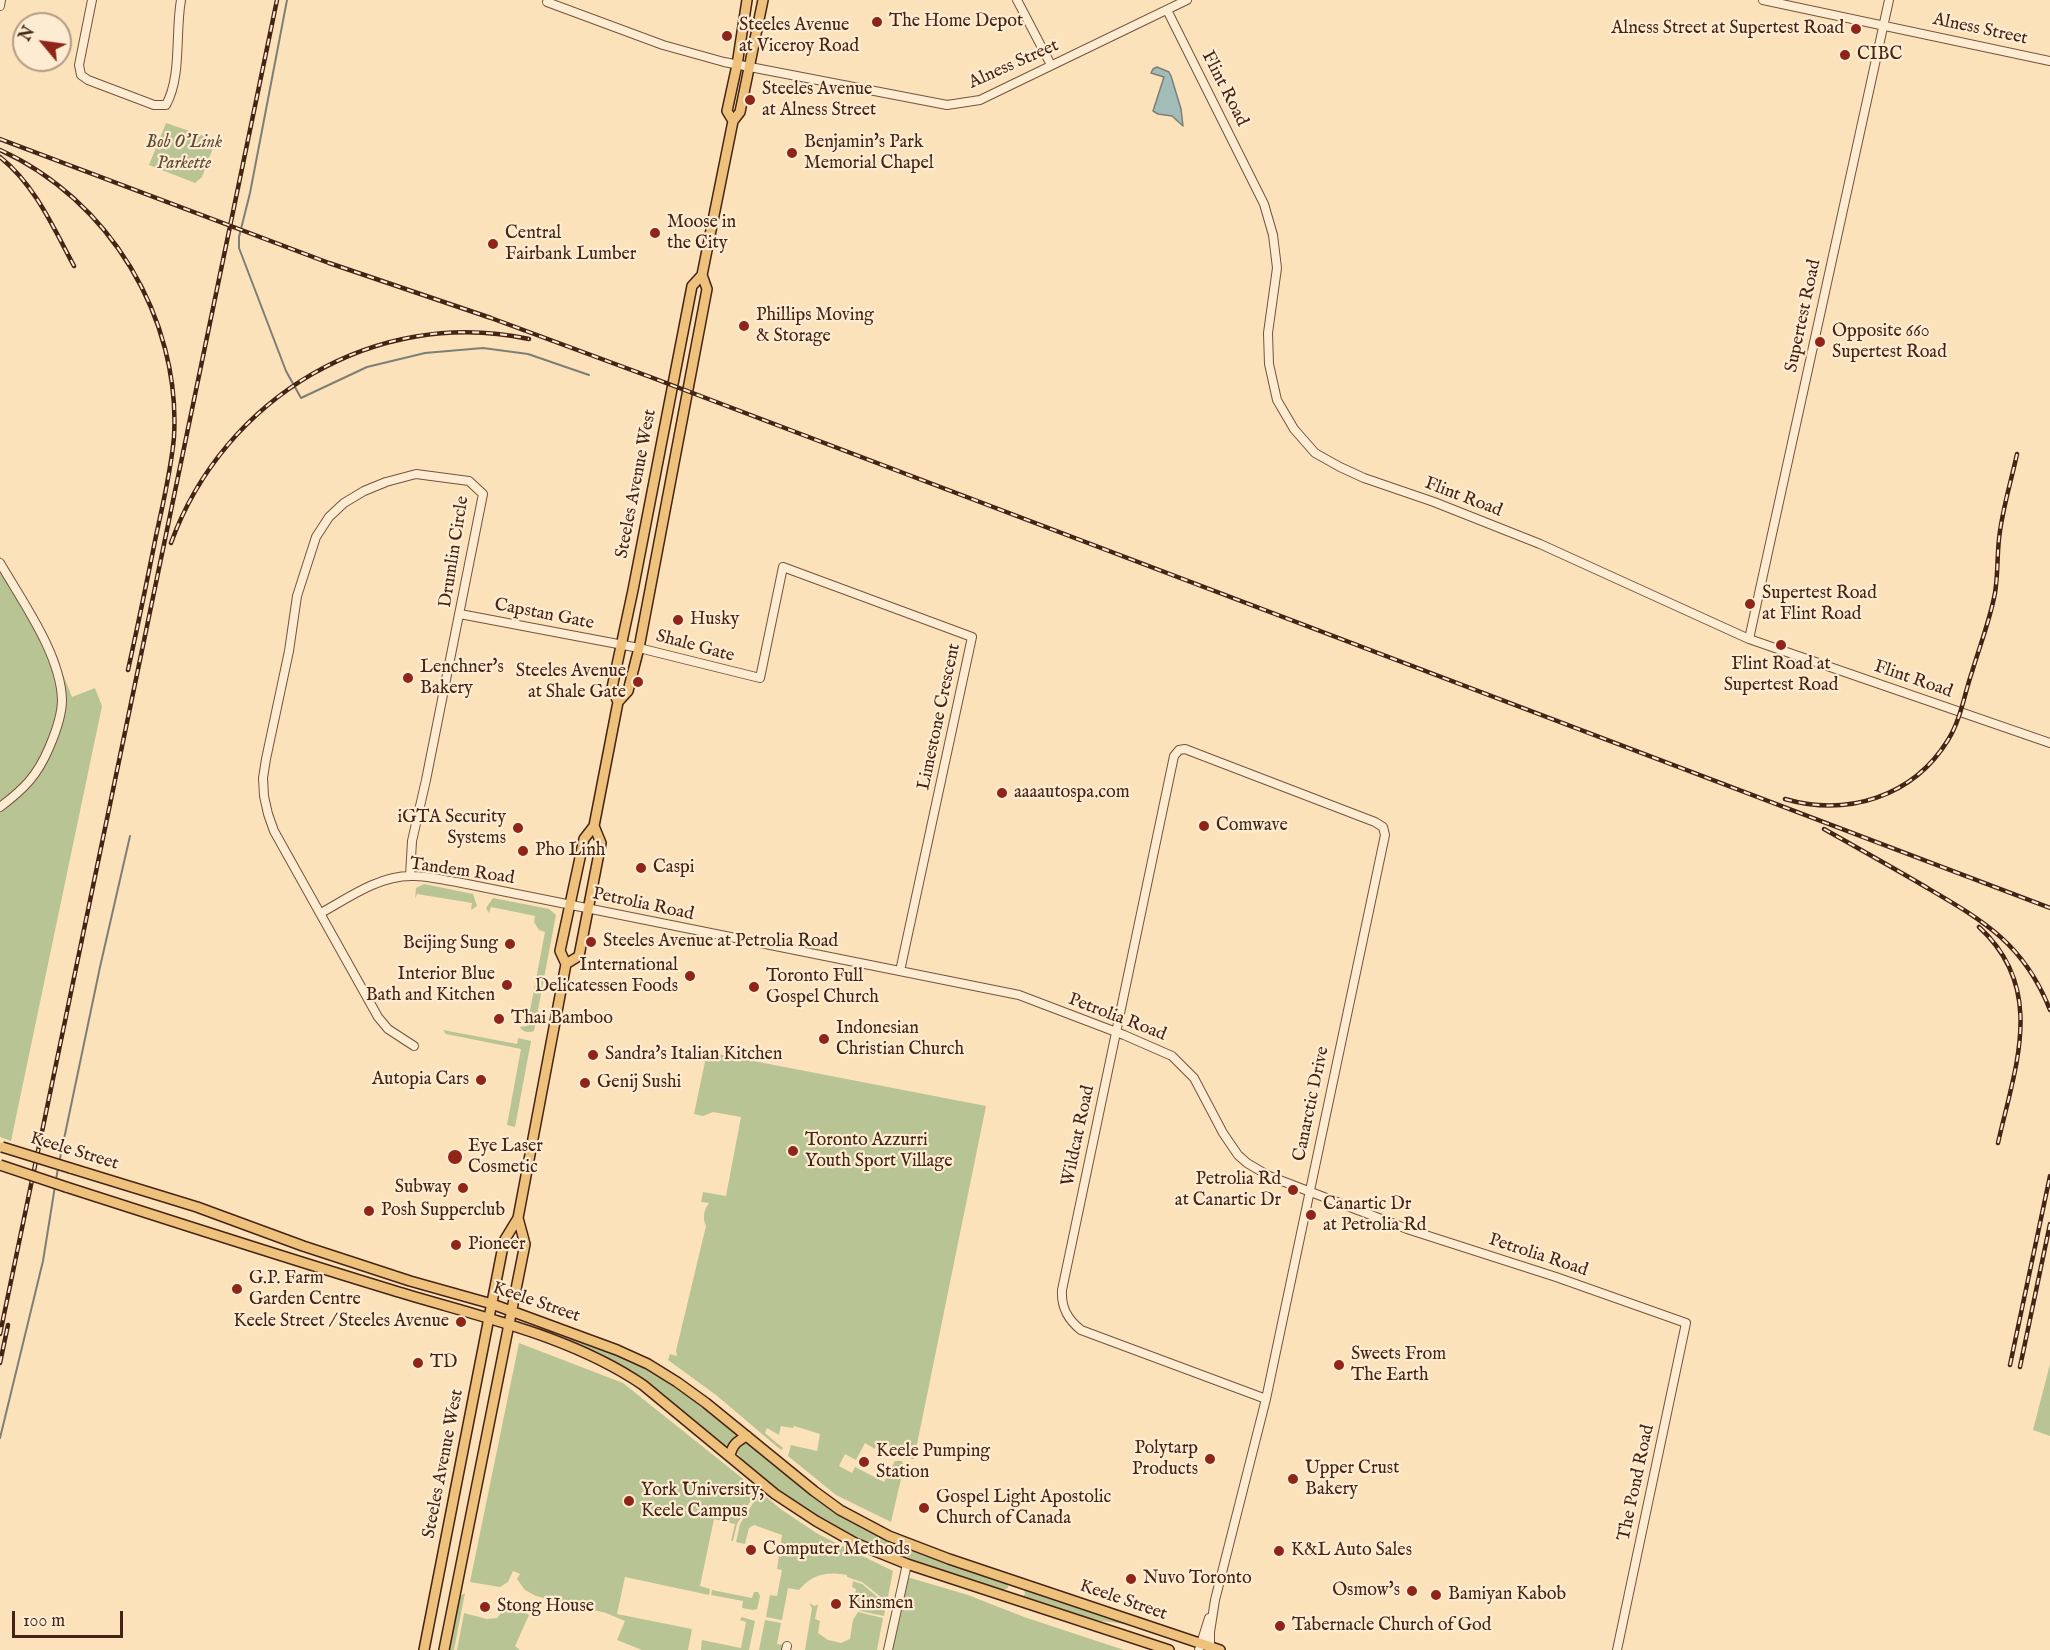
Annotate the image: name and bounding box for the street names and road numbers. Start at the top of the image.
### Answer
street label: Alness Street [1931,9,2029,51]
street label: Alness Street [966,36,1062,94]
street label: Flint Road [1196,48,1252,130]
street label: Supertest Road [1782,258,1826,374]
street label: Steeles Avenue West [612,408,662,560]
street label: Flint Road [1421,473,1505,523]
street label: Drumlin Circle [436,495,474,609]
street label: Capstan Gate [492,595,596,635]
street label: Shale Gate [653,626,737,668]
street label: Limestone Crescent [914,642,966,792]
street label: Flint Road [1871,657,1955,703]
street label: Tandem Road [408,854,516,890]
street label: Petrolia Road [590,884,696,926]
street label: Petrolia Road [1065,989,1169,1047]
street label: Canarctic Drive [1289,1045,1335,1163]
street label: Wildcat Road [1058,1084,1100,1188]
street label: Keele Street [27,1128,121,1176]
street label: Petrolia Road [1486,1230,1590,1282]
street label: Keele Street [489,1278,583,1328]
street label: Steeles Avenue West [419,1388,469,1540]
street label: The Pond Road [1614,1423,1660,1543]
street label: Keele Street [1076,1576,1170,1626]

